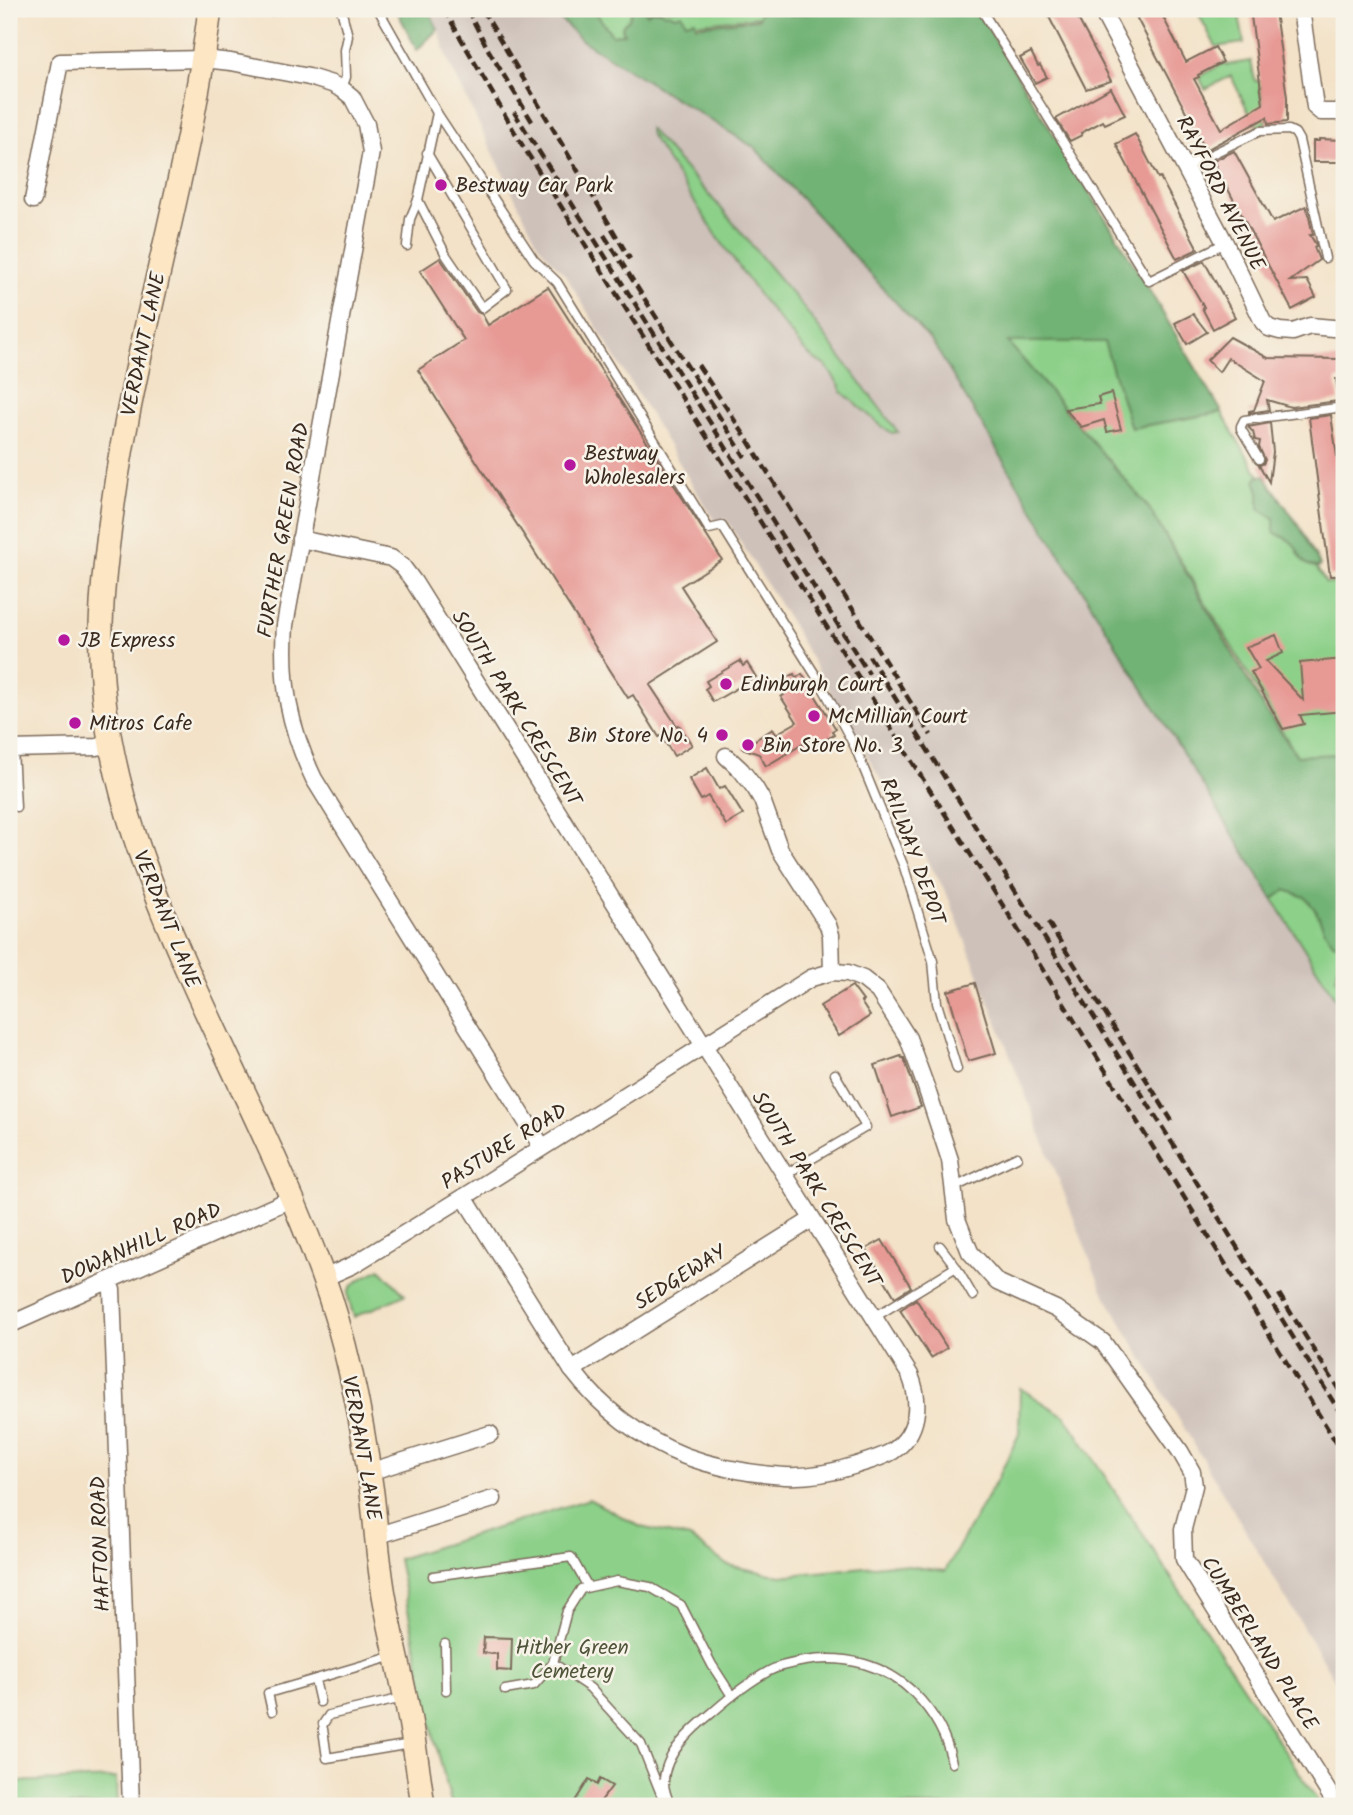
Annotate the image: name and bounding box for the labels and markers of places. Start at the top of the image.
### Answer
place label: Bestway Car Park [455,170,613,203]
marker: Bestway Car Park [433,177,449,193]
place label: Bestway Wholesalers [584,438,685,495]
marker: Bestway Wholesalers [562,457,578,473]
place label: JB Express [78,625,175,658]
marker: JB Express [56,632,72,648]
place label: Edinburgh Court [740,669,885,702]
marker: Edinburgh Court [718,676,734,692]
place label: McMillian Court [828,701,968,734]
place label: Mitros Cafe [89,708,193,741]
marker: McMillian Court [806,708,822,724]
marker: Mitros Cafe [67,715,83,731]
place label: Bin Store No. 4 [568,720,708,753]
marker: Bin Store No. 4 [714,727,730,743]
place label: Bin Store No. 3 [762,730,903,763]
marker: Bin Store No. 3 [740,737,756,753]

